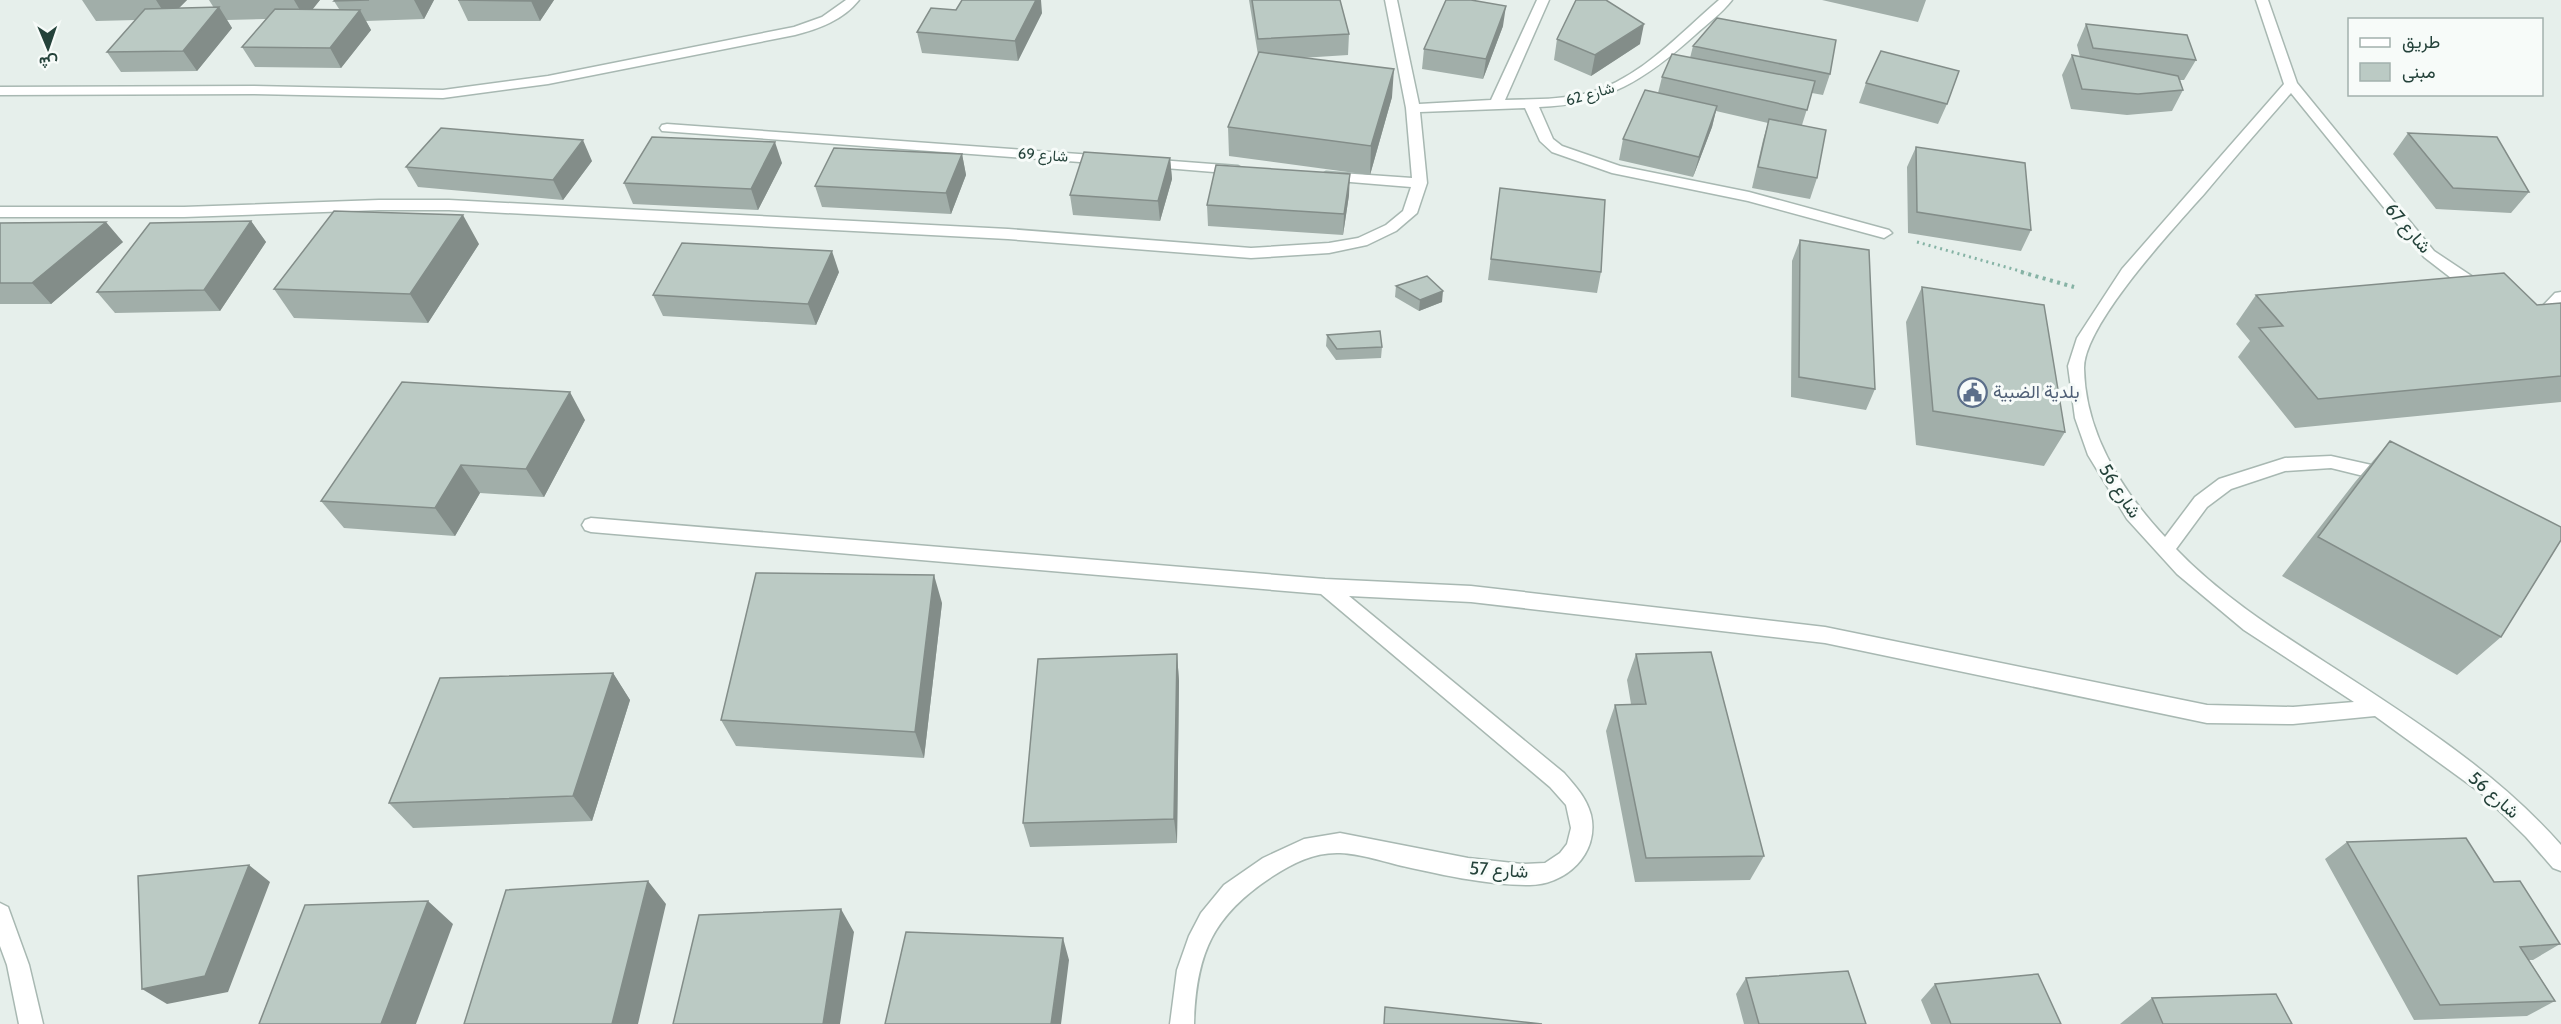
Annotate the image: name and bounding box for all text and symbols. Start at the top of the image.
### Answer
north arrow [18,18,78,78]
legend [2348,18,2543,96]
text: طريق [2402,31,2440,53]
text: ش [39,53,58,72]
text: مبنى [2402,61,2436,83]
street label: شارع 62 [1564,78,1617,111]
street label: شارع 69 [1017,144,1069,168]
street label: شارع 67 [2379,198,2436,258]
public building icon: بلدية الضبية [1956,376,1988,408]
place label: بلدية الضبية [1993,381,2080,403]
street label: شارع 56 [2094,460,2146,523]
street label: شارع 56 [2463,767,2524,824]
street label: شارع 57 [1469,857,1529,884]

